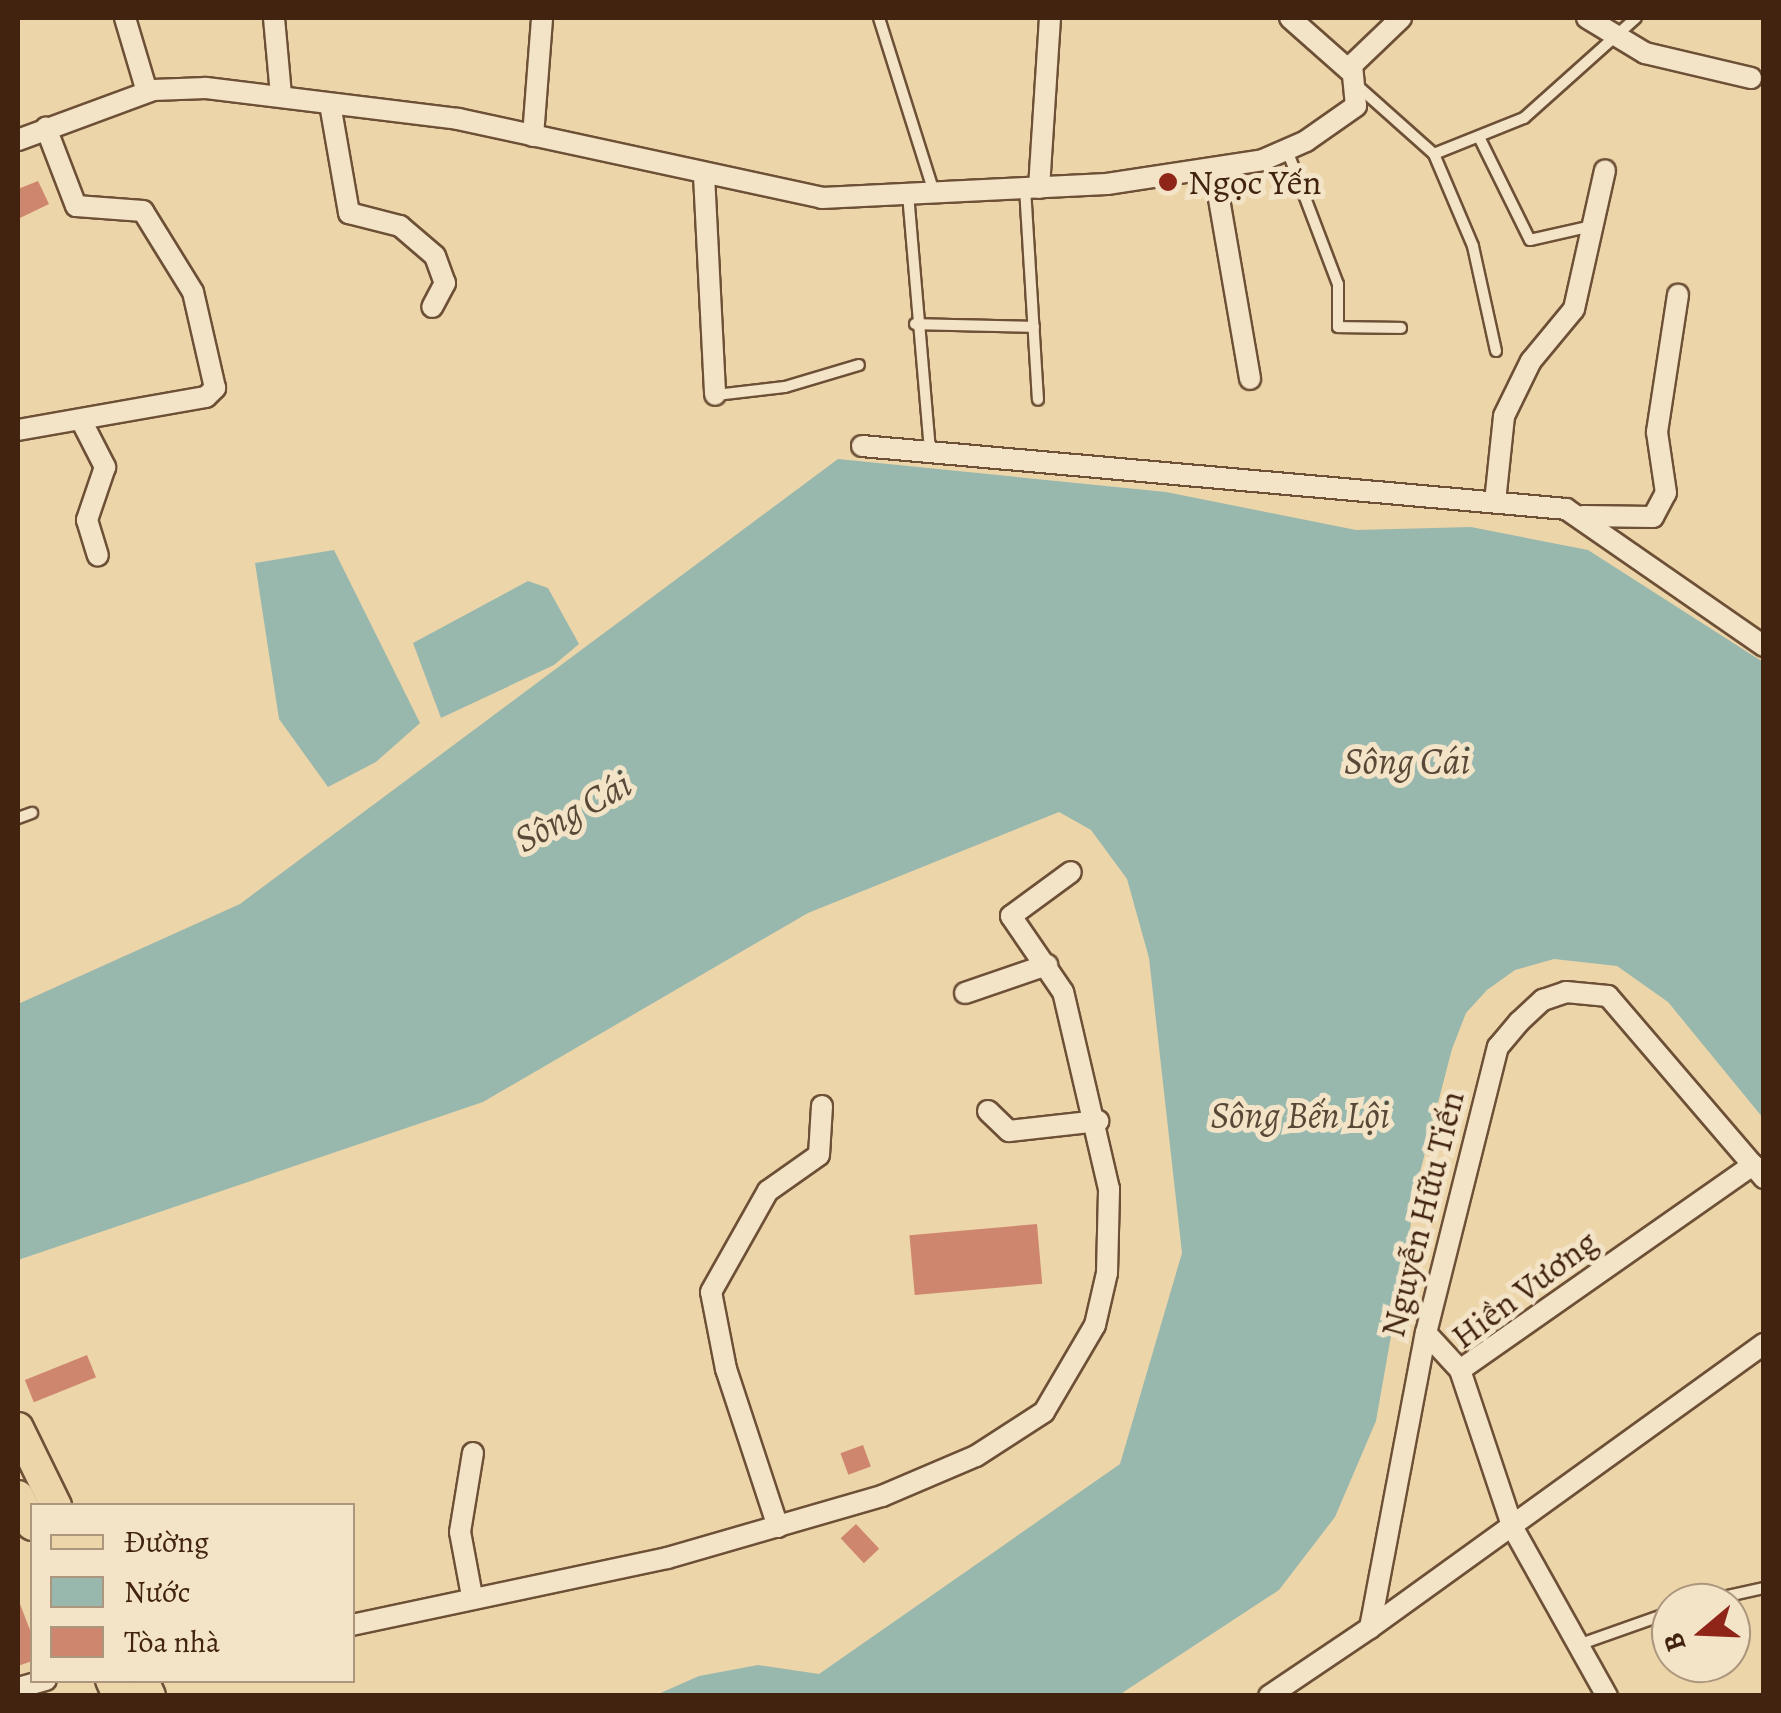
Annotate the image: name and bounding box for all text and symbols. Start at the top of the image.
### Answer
place label: Ngọc Yến [1188,161,1321,203]
marker: Ngọc Yến [1157,171,1179,193]
water label: Sông Cái [1344,739,1470,785]
water label: Sông Cái [507,761,639,863]
street label: Nguyễn Hữu Tiến [1371,1087,1473,1341]
water label: Sông Bến Lội [1210,1093,1390,1139]
street label: Hiền Vương [1443,1221,1605,1357]
legend [30,1503,355,1683]
text: Đường [124,1522,209,1562]
text: Nước [124,1572,190,1612]
north arrow [1651,1583,1751,1683]
text: Tòa nhà [124,1622,220,1662]
text: B [1654,1628,1695,1657]

